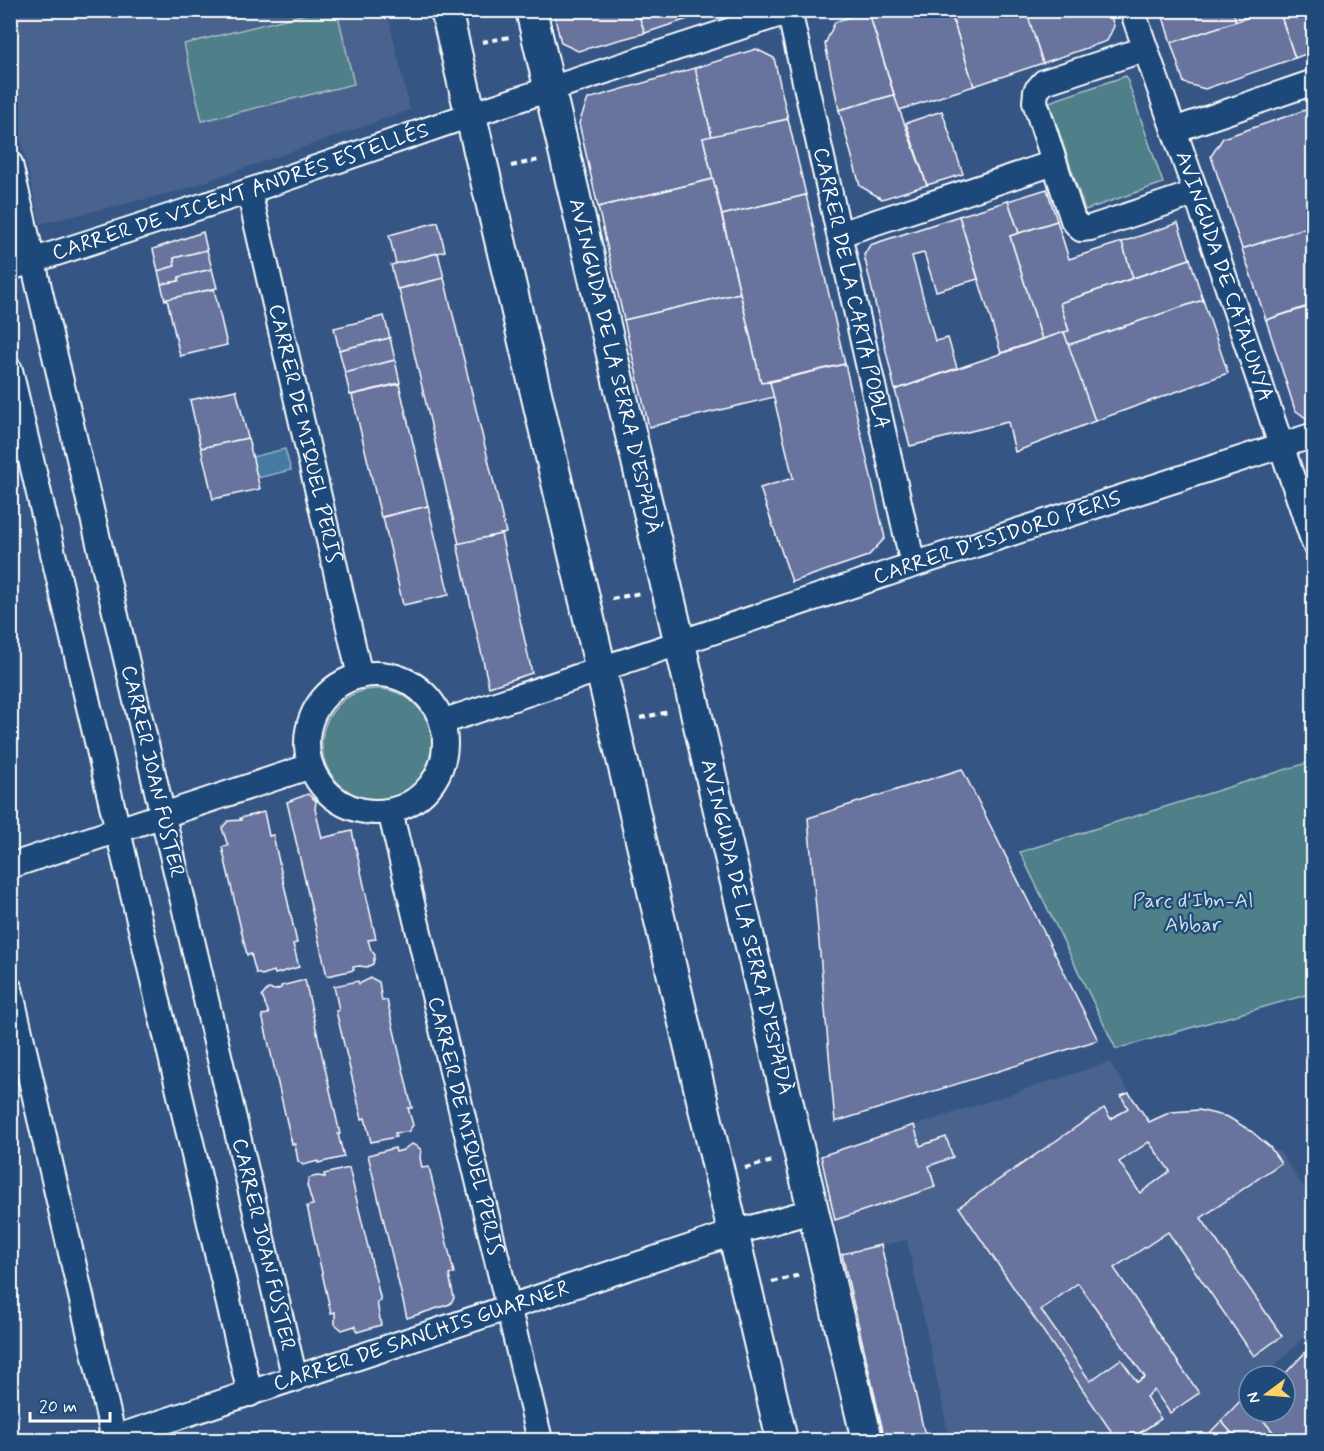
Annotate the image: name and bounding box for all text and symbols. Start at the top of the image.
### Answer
street label: CARRER DE VICENT ANDRÉS ESTELLÉS [49,116,433,267]
street label: CARRER DE LA CARTA POBLA [806,145,896,432]
street label: AVINGUDA DE CATALUNYA [1168,148,1279,406]
street label: AVINGUDA DE LA SERRA D'ESPADÀ [562,196,668,537]
street label: CARRER DE MIQUEL PERIS [261,301,348,566]
street label: CARRER D'ISIDORO PERIS [870,484,1125,591]
street label: CARRER JOAN FUSTER [114,662,191,881]
street label: AVINGUDA DE LA SERRA D'ESPADÀ [694,756,799,1098]
park label: Parc d'Ibn-Al Abbar [1132,887,1254,939]
street label: CARRER DE MIQUEL PERIS [421,994,510,1259]
street label: CARRER JOAN FUSTER [225,1136,302,1354]
street label: CARRER DE SANCHIS GUARNER [270,1274,573,1398]
north arrow [1237,1364,1297,1424]
scale bar [30,1385,110,1423]
text: N [1242,1390,1266,1406]
text: 20 m [39,1395,77,1419]

